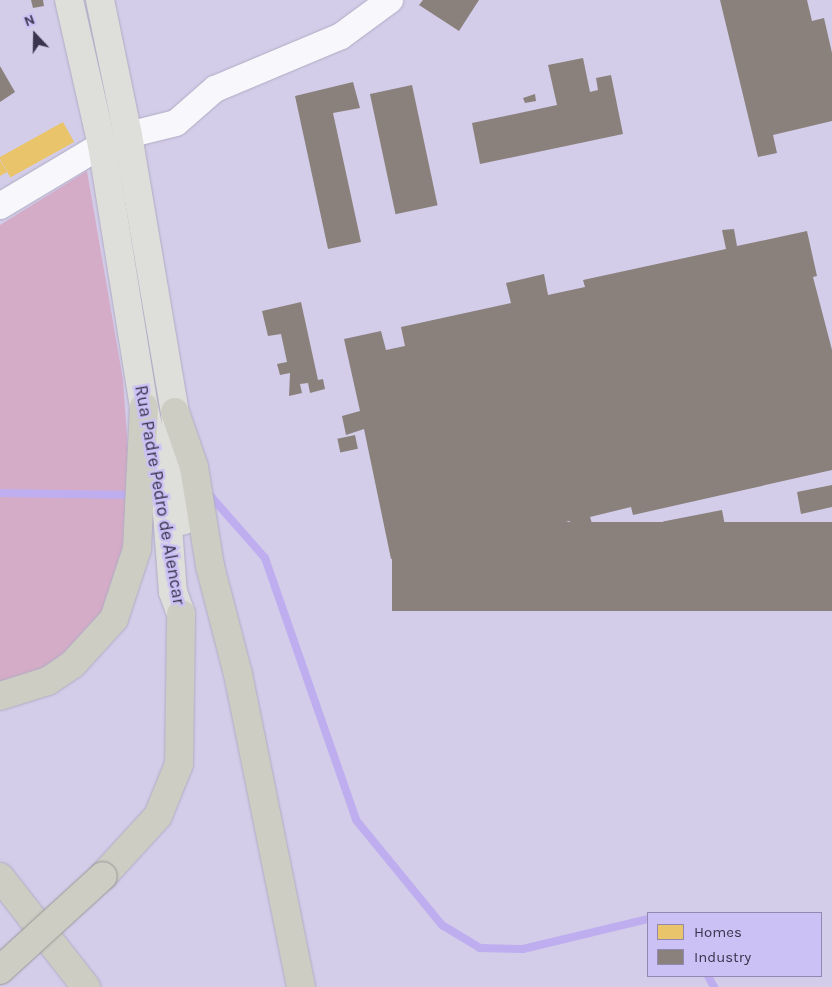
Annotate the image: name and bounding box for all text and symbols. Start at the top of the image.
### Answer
north arrow [10,10,60,60]
text: N [22,11,37,30]
street label: Rua Padre Pedro de Alencar [130,384,190,606]
legend [647,912,822,977]
text: Homes [694,923,742,941]
text: Industry [694,948,751,966]

